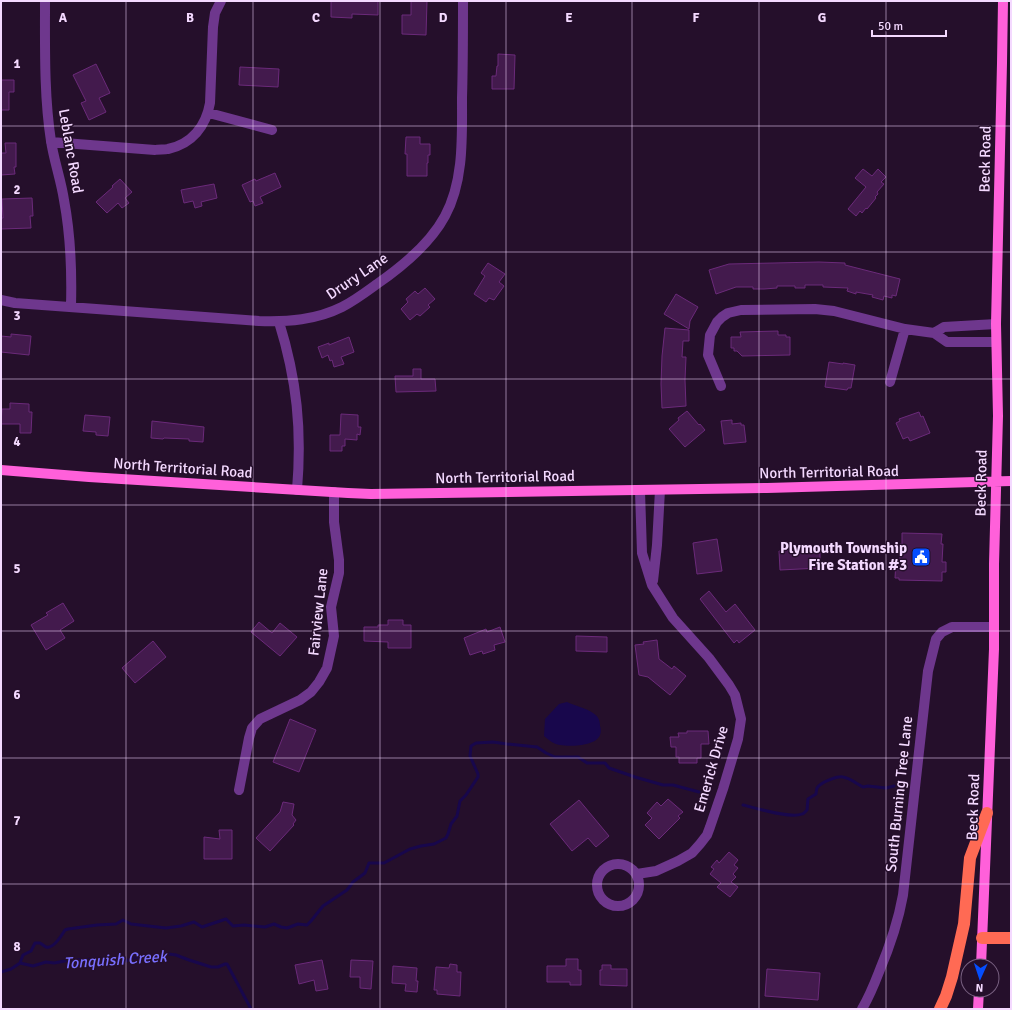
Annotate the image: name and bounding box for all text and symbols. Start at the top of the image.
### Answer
text: A [59,10,68,26]
text: B [186,10,194,26]
text: C [312,10,320,26]
text: D [439,10,448,26]
text: E [565,10,573,26]
text: F [693,10,700,26]
text: G [818,10,826,26]
scale bar [872,12,946,38]
text: 50 m [878,19,903,34]
text: 1 [13,56,21,72]
street label: Leblanc Road [55,107,87,195]
street label: Beck Road [975,126,995,192]
text: 2 [13,182,21,198]
street label: Drury Lane [323,249,391,303]
text: 3 [13,308,21,324]
text: 4 [13,434,21,450]
street label: Beck Road [971,450,991,516]
street label: North Territorial Road [113,454,253,482]
street label: North Territorial Road [759,462,899,482]
street label: North Territorial Road [435,467,575,487]
place label: Plymouth Township Fire Station #3 [780,539,907,574]
public building icon: Plymouth Township Fire Station #3 [910,546,932,568]
text: 5 [13,561,21,577]
street label: Fairview Lane [304,567,332,657]
text: 6 [13,687,21,703]
street label: South Burning Tree Lane [882,715,916,873]
street label: Emerick Drive [690,724,732,814]
street label: Beck Road [963,773,983,841]
text: 7 [13,813,21,829]
text: 8 [13,939,21,955]
water label: Tonquish Creek [63,946,169,974]
north arrow [960,958,1000,998]
text: N [975,981,984,994]

